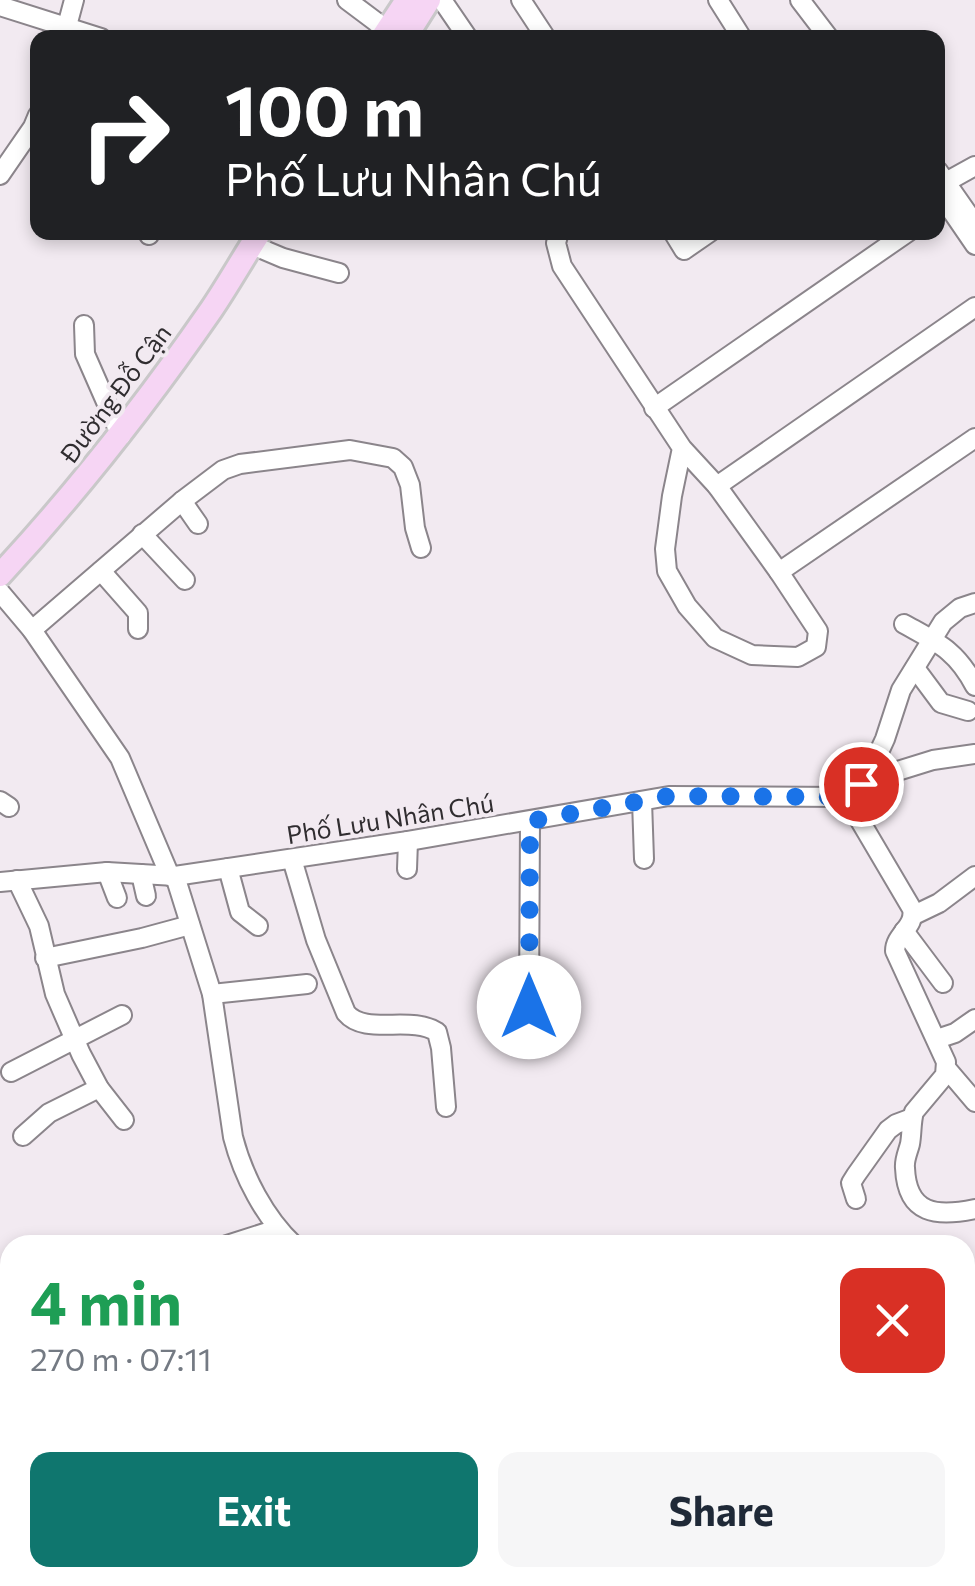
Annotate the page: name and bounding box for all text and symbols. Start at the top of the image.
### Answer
text: 100 m [225,65,424,150]
icon: right [60,70,190,200]
text: Phố Lưu Nhân Chú [225,150,602,205]
street label: Đường Đỗ Cận [53,318,177,469]
pin [819,742,904,827]
icon: arrive [834,757,889,812]
street label: Phố Lưu Nhân Chú [284,787,496,849]
position arrow [477,955,581,1059]
text: 4 min [30,1264,182,1337]
button: close [840,1268,945,1373]
text: 270 m · 07:11 [30,1338,212,1378]
button: Exit [30,1452,478,1567]
button: Share [498,1452,945,1567]

